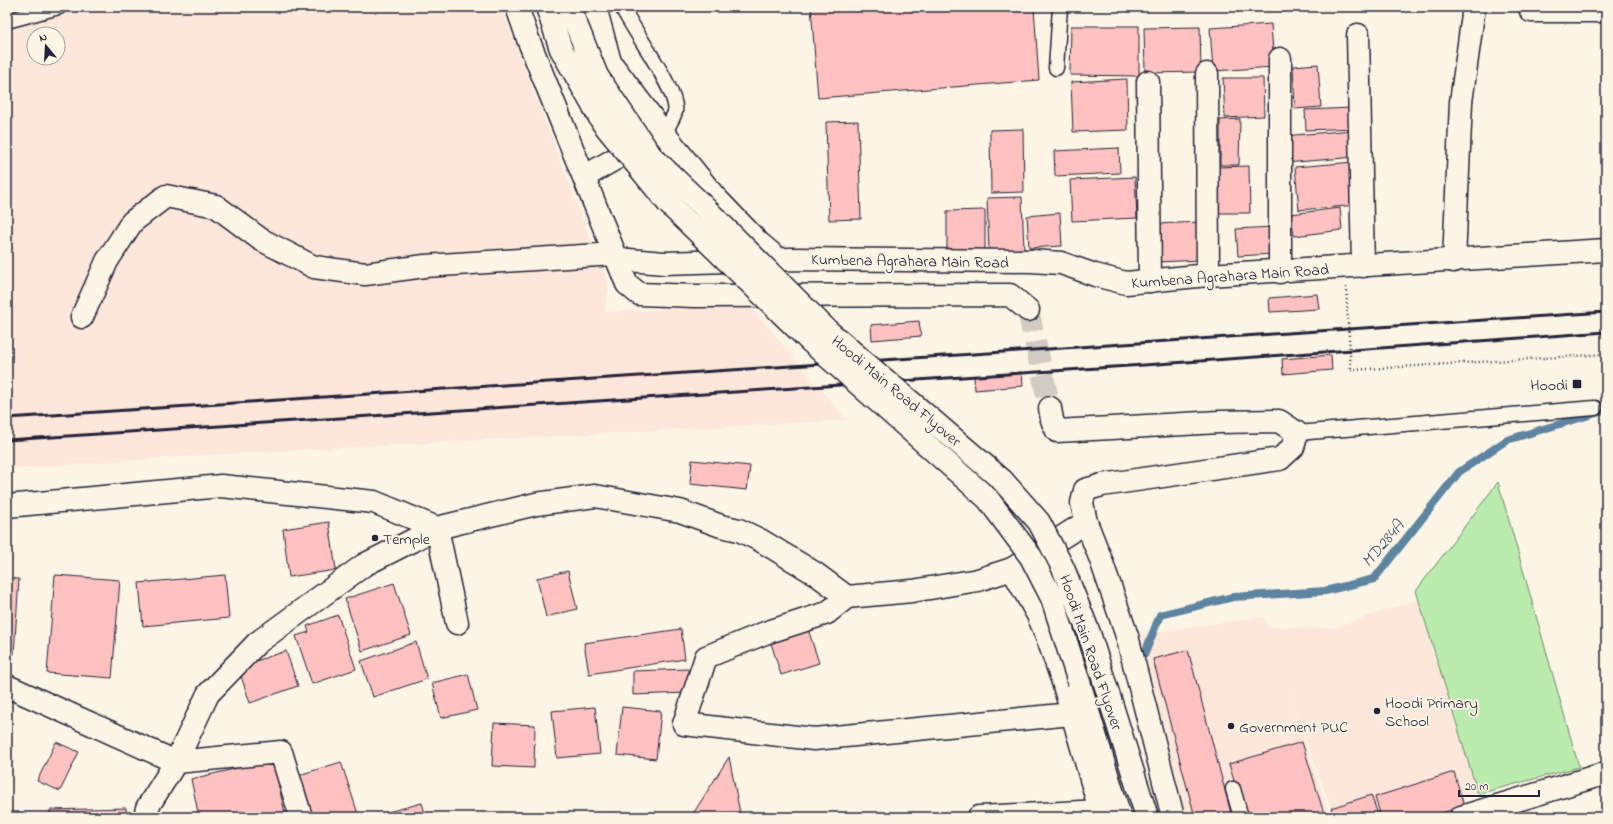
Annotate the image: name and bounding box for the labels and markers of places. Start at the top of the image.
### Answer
place label: Hoodi [1530,374,1568,398]
marker: Hoodi [1571,378,1583,390]
place label: Temple [383,528,431,552]
marker: Temple [370,533,380,543]
place label: Hoodi Primary School [1385,692,1478,734]
marker: Hoodi Primary School [1372,706,1382,716]
place label: Government PUC [1239,716,1348,740]
marker: Government PUC [1226,721,1236,731]

